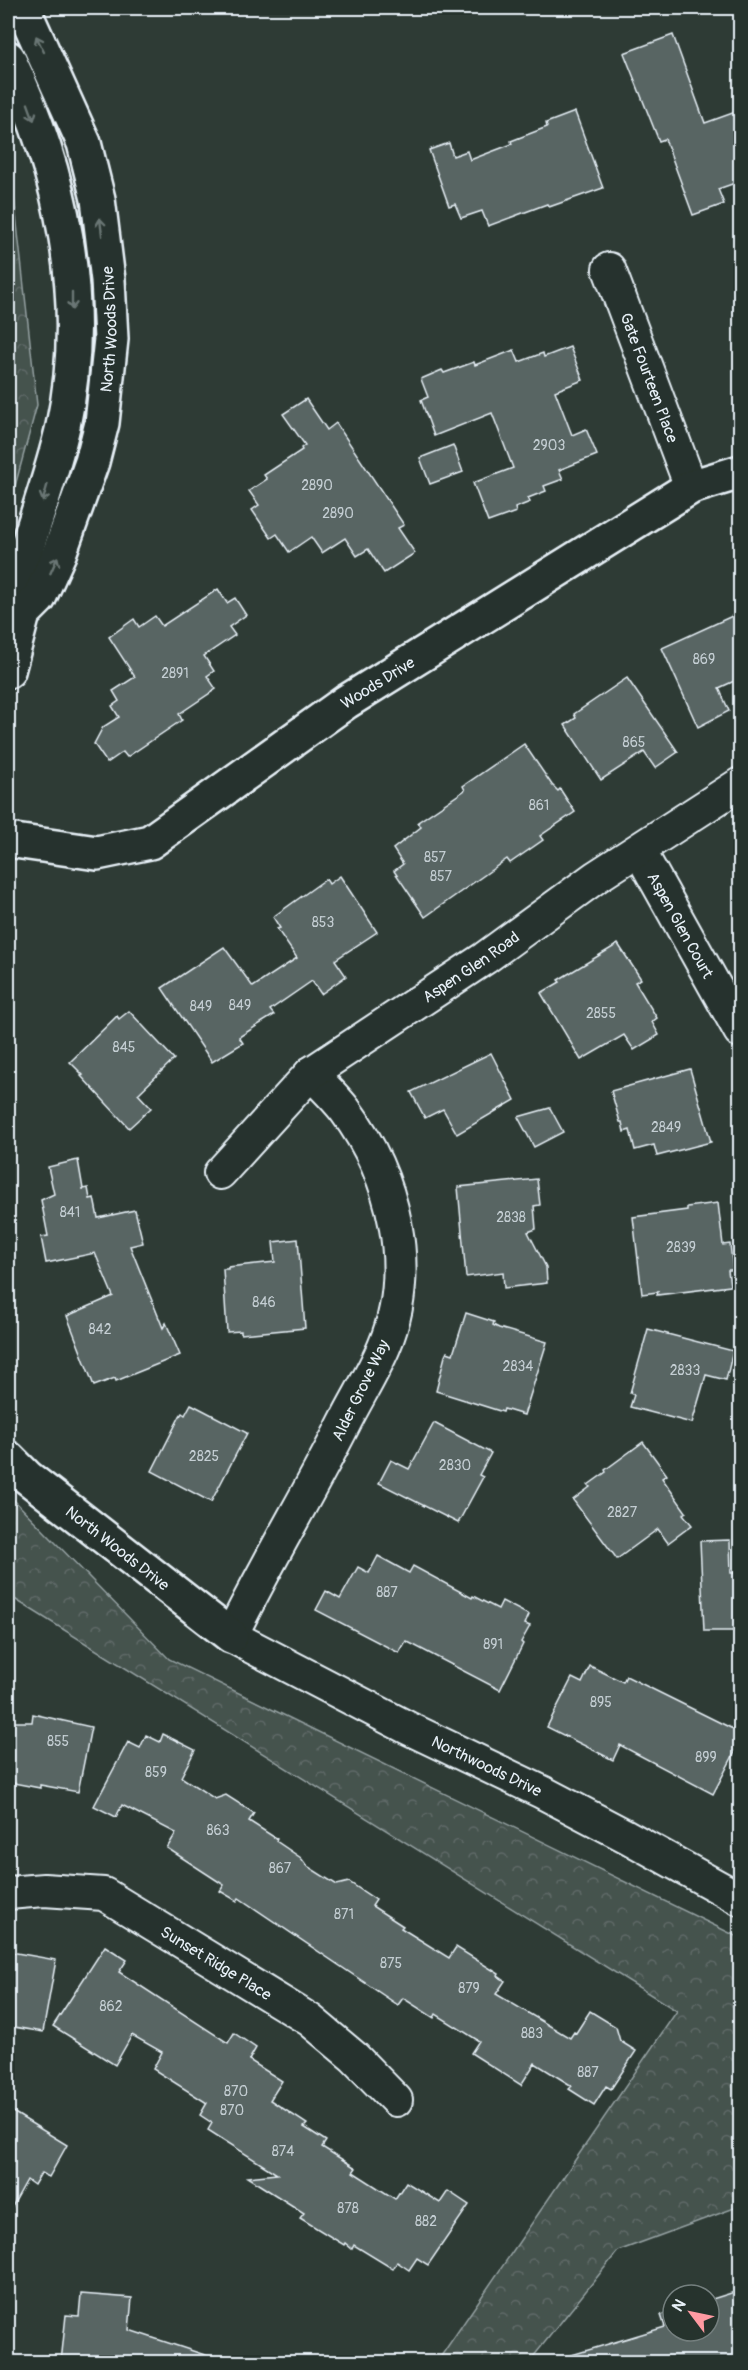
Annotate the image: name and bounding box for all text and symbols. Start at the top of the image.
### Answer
one-way arrow [34,35,45,53]
one-way arrow [27,102,38,120]
one-way arrow [96,218,107,238]
street label: North Woods Drive [96,265,122,393]
one-way arrow [66,291,78,311]
street label: Gate Fourteen Place [615,310,682,446]
house number: 2903 [533,437,565,454]
house number: 2890 [301,477,333,494]
one-way arrow [38,483,50,502]
house number: 2890 [322,505,354,522]
one-way arrow [48,556,60,574]
house number: 869 [693,651,715,668]
street label: Woods Drive [337,653,419,714]
house number: 2891 [161,665,189,682]
house number: 865 [623,734,645,751]
house number: 861 [529,797,549,814]
house number: 857 [424,849,447,866]
house number: 857 [430,868,453,885]
street label: Aspen Glen Court [642,869,718,983]
house number: 853 [312,914,334,931]
street label: Aspen Glen Road [419,927,523,1008]
house number: 849 [229,997,251,1014]
house number: 849 [190,998,212,1015]
house number: 2855 [586,1005,616,1022]
house number: 845 [113,1039,135,1056]
house number: 2849 [651,1119,681,1136]
house number: 841 [60,1204,80,1221]
house number: 2838 [496,1209,526,1226]
house number: 2839 [666,1239,696,1256]
house number: 846 [252,1294,276,1311]
house number: 842 [88,1321,112,1338]
street label: Alder Grove Way [328,1336,394,1444]
house number: 2834 [503,1358,533,1375]
house number: 2833 [670,1362,700,1379]
house number: 2825 [189,1448,219,1465]
house number: 2830 [439,1457,471,1474]
street label: North Woods Drive [61,1502,173,1595]
house number: 2827 [607,1504,638,1521]
house number: 887 [376,1584,398,1601]
house number: 891 [483,1636,503,1653]
house number: 895 [590,1694,612,1711]
street label: Northwoods Drive [428,1732,545,1801]
house number: 855 [47,1733,69,1750]
house number: 899 [695,1749,717,1766]
house number: 859 [145,1764,167,1781]
house number: 863 [206,1822,230,1839]
house number: 867 [269,1860,292,1877]
house number: 871 [334,1906,354,1923]
street label: Sunset Ridge Place [157,1922,275,2005]
house number: 875 [380,1955,402,1972]
house number: 879 [458,1980,480,1997]
house number: 862 [99,1998,123,2015]
house number: 883 [521,2025,543,2042]
house number: 887 [577,2064,599,2081]
house number: 870 [224,2083,248,2100]
house number: 870 [220,2102,244,2119]
house number: 874 [272,2143,294,2160]
house number: 878 [337,2200,359,2217]
house number: 882 [415,2213,437,2230]
north arrow [661,2283,721,2343]
text: N [668,2296,691,2315]

